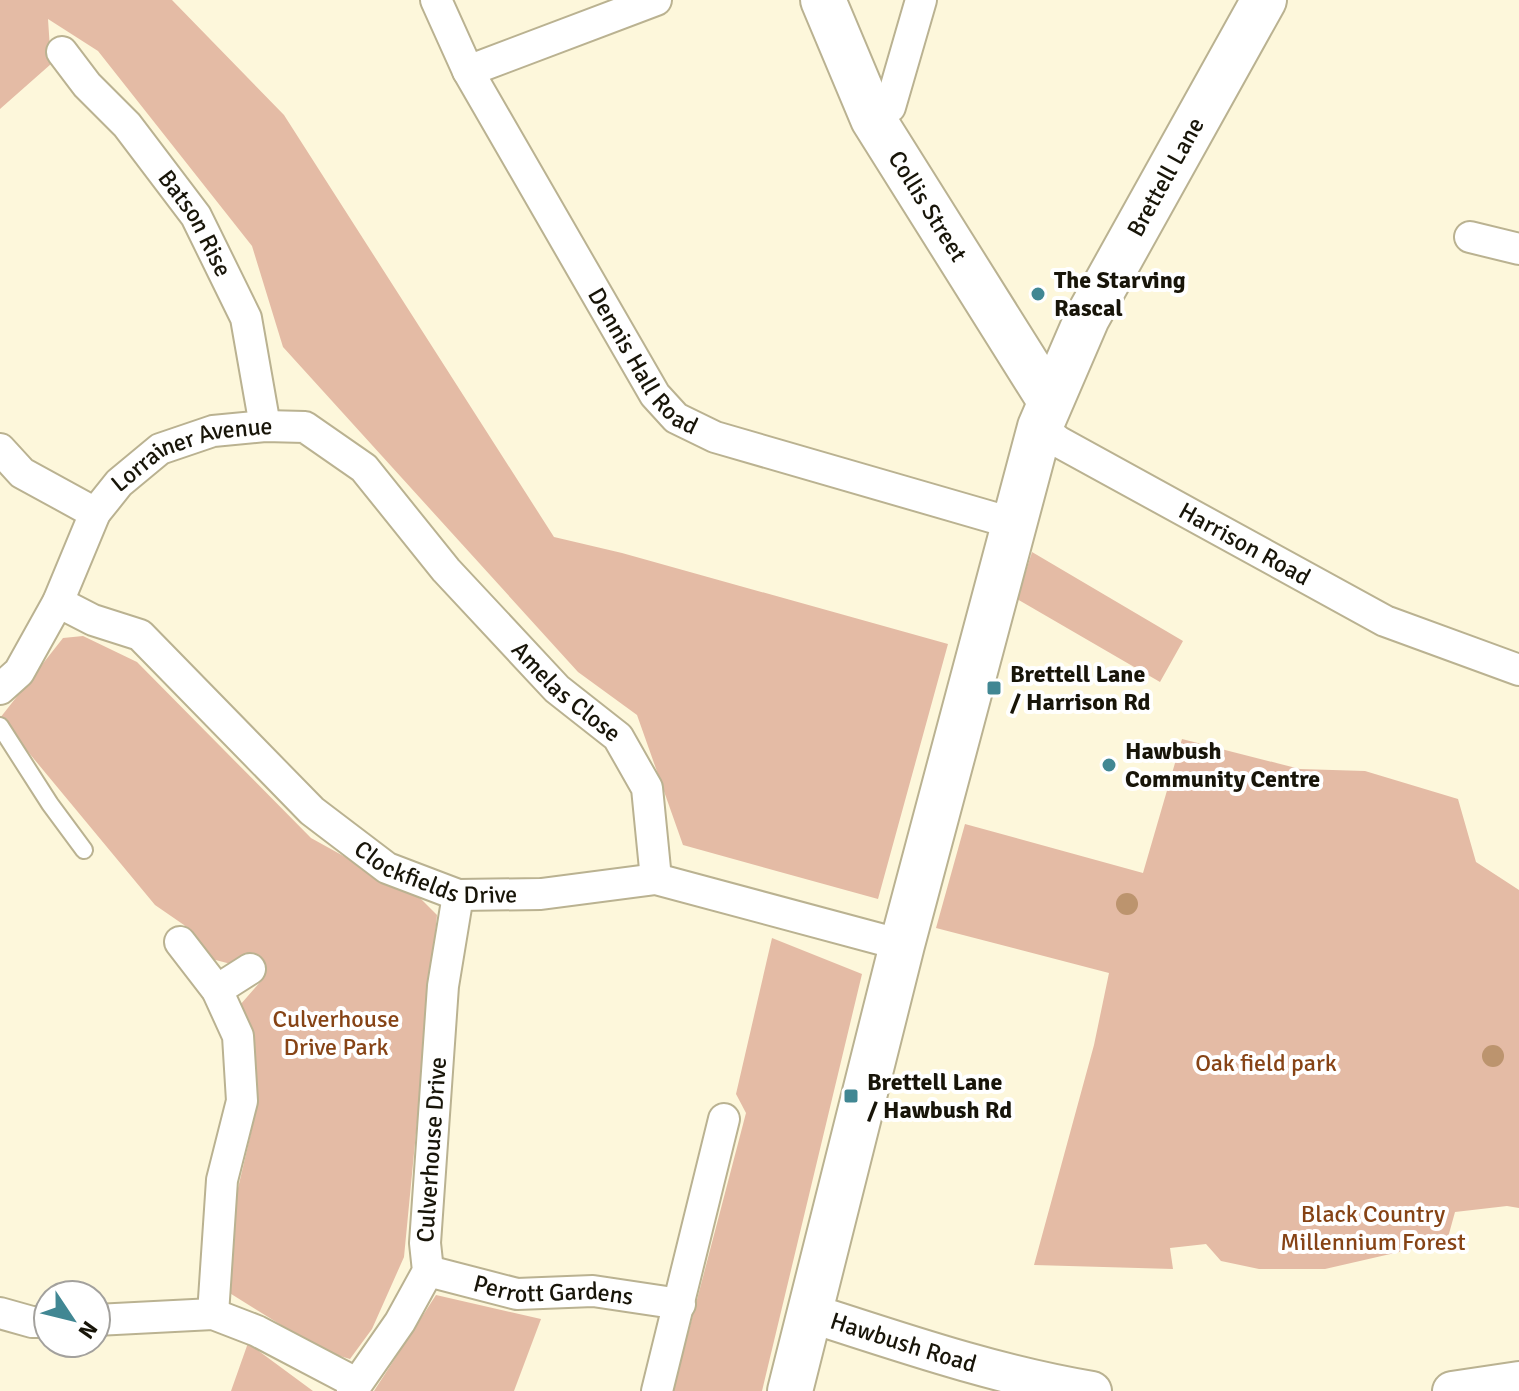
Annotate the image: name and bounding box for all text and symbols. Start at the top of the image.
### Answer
street label: Brettell Lane [1120,112,1211,242]
street label: Collis Street [882,145,974,267]
street label: Batson Rise [151,164,238,282]
place label: The Starving Rascal [1054,265,1186,323]
street label: Dennis Hall Road [581,282,703,441]
marker: The Starving Rascal [1029,285,1047,303]
street label: Lorrainer Avenue [105,411,273,498]
street label: Harrison Road [1174,496,1316,592]
street label: Amelas Close [505,635,627,749]
place label: Brettell Lane / Harrison Rd [1010,659,1151,717]
marker: Brettell Lane / Harrison Rd [985,679,1003,697]
place label: Hawbush Community Centre [1125,736,1320,794]
marker: Hawbush Community Centre [1100,756,1118,774]
street label: Clockfields Drive [348,834,517,910]
park label: Culverhouse Drive Park [273,1004,399,1062]
park label: Oak field park [1195,1048,1337,1078]
street label: Culverhouse Drive [410,1056,453,1243]
place label: Brettell Lane / Hawbush Rd [867,1067,1012,1125]
marker: Brettell Lane / Hawbush Rd [842,1087,860,1105]
park label: Black Country Millennium Forest [1280,1199,1466,1257]
street label: Perrott Gardens [470,1268,635,1312]
north arrow [32,1279,112,1359]
street label: Hawbush Road [826,1306,980,1379]
text: N [73,1316,103,1344]

